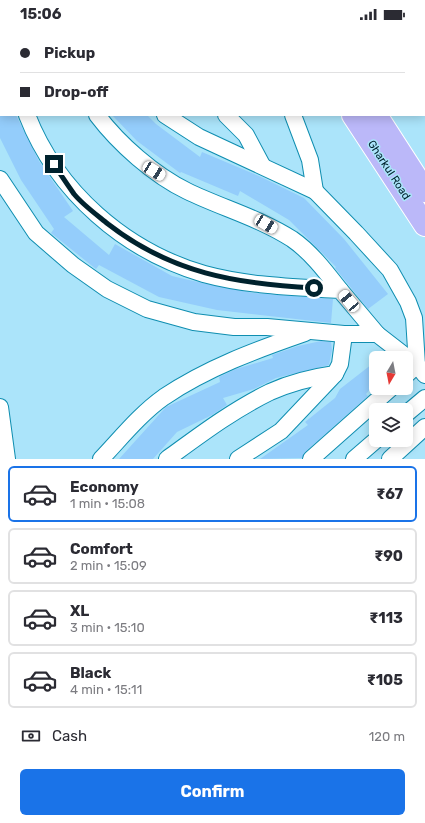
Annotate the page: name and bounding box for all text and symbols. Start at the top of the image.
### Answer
text: 15:06 [20,5,62,23]
text: Pickup [44,44,95,62]
text: Drop-off [44,83,108,101]
street label: Gharkul Road [365,138,413,202]
route end [45,155,63,173]
car [141,160,167,182]
car [253,213,279,235]
route start [305,279,323,297]
car [337,288,361,314]
north arrow [369,351,413,395]
map controls [369,351,413,447]
button: layers [369,403,413,447]
icon: car [22,476,58,512]
text: Economy [70,478,139,496]
text: ₹67 [376,485,403,503]
text: 1 min · 15:08 [70,496,145,511]
icon: car [22,538,58,574]
text: Comfort [70,540,133,558]
text: ₹90 [374,547,403,565]
text: 2 min · 15:09 [70,558,147,573]
icon: car [22,600,58,636]
text: XL [70,602,89,620]
text: ₹113 [369,609,403,627]
text: 3 min · 15:10 [70,620,145,635]
icon: car [22,662,58,698]
text: Black [70,664,111,682]
text: ₹105 [367,671,403,689]
text: 4 min · 15:11 [70,682,142,697]
icon: cash [20,725,42,747]
text: Cash [52,727,87,745]
text: 120 m [369,729,405,744]
button: Confirm [20,769,405,815]

